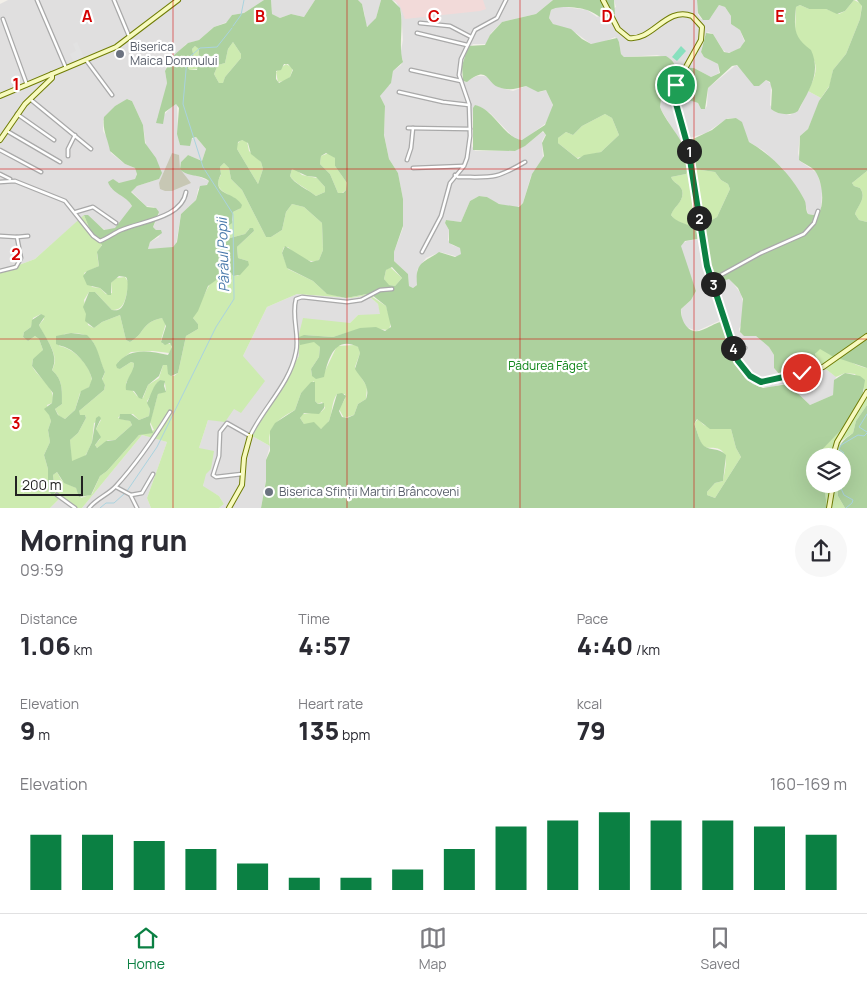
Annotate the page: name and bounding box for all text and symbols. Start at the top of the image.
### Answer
text: A [82,5,93,27]
text: B [255,5,265,27]
text: C [428,5,440,27]
text: D [601,5,613,27]
text: E [775,5,785,27]
place label: Biserica Maica Domnului [130,38,218,69]
marker: Biserica Maica Domnului [114,48,126,60]
pin [655,64,697,106]
icon: arrive [662,71,690,99]
text: 1 [12,73,20,95]
pin: 1 [676,138,702,164]
text: 1 [686,142,693,161]
pin: 2 [686,206,712,230]
text: 2 [695,209,704,228]
water label: Pârâul Popii [212,216,233,293]
text: 2 [11,243,21,265]
pin: 3 [700,272,726,296]
text: 3 [709,275,718,294]
pin: 4 [720,336,746,360]
text: 4 [729,339,738,358]
pin [781,352,823,394]
park label: Pădurea Făget [508,357,588,374]
icon: check [788,359,816,387]
text: 3 [11,412,21,434]
map controls [806,448,851,493]
button: layers [806,448,851,493]
scale bar [15,473,82,496]
text: 200 m [22,475,62,494]
place label: Biserica Sfinții Martiri Brâncoveni [279,483,459,500]
marker: Biserica Sfinții Martiri Brâncoveni [263,486,275,498]
text: Morning run [20,521,187,559]
button: share [795,525,847,577]
text: 09:59 [20,559,64,581]
text: Distance [20,609,77,628]
text: Time [298,609,330,628]
text: Pace [577,609,608,628]
text: 1.06 [20,628,71,663]
text: 4:57 [298,628,351,663]
text: 4:40 [577,628,633,663]
text: km [71,640,92,659]
text: /km [633,640,660,659]
text: Elevation [20,694,79,713]
text: Heart rate [298,694,363,713]
text: kcal [577,694,602,713]
text: 9 [20,713,36,748]
text: 135 [298,713,339,748]
text: 79 [577,713,606,748]
text: m [36,725,50,744]
text: bpm [339,725,370,744]
text: Elevation [20,773,88,795]
text: 160–169 m [770,773,847,795]
tab: Home [127,924,165,973]
tab: Map [419,924,447,973]
tab: Saved [701,924,740,973]

